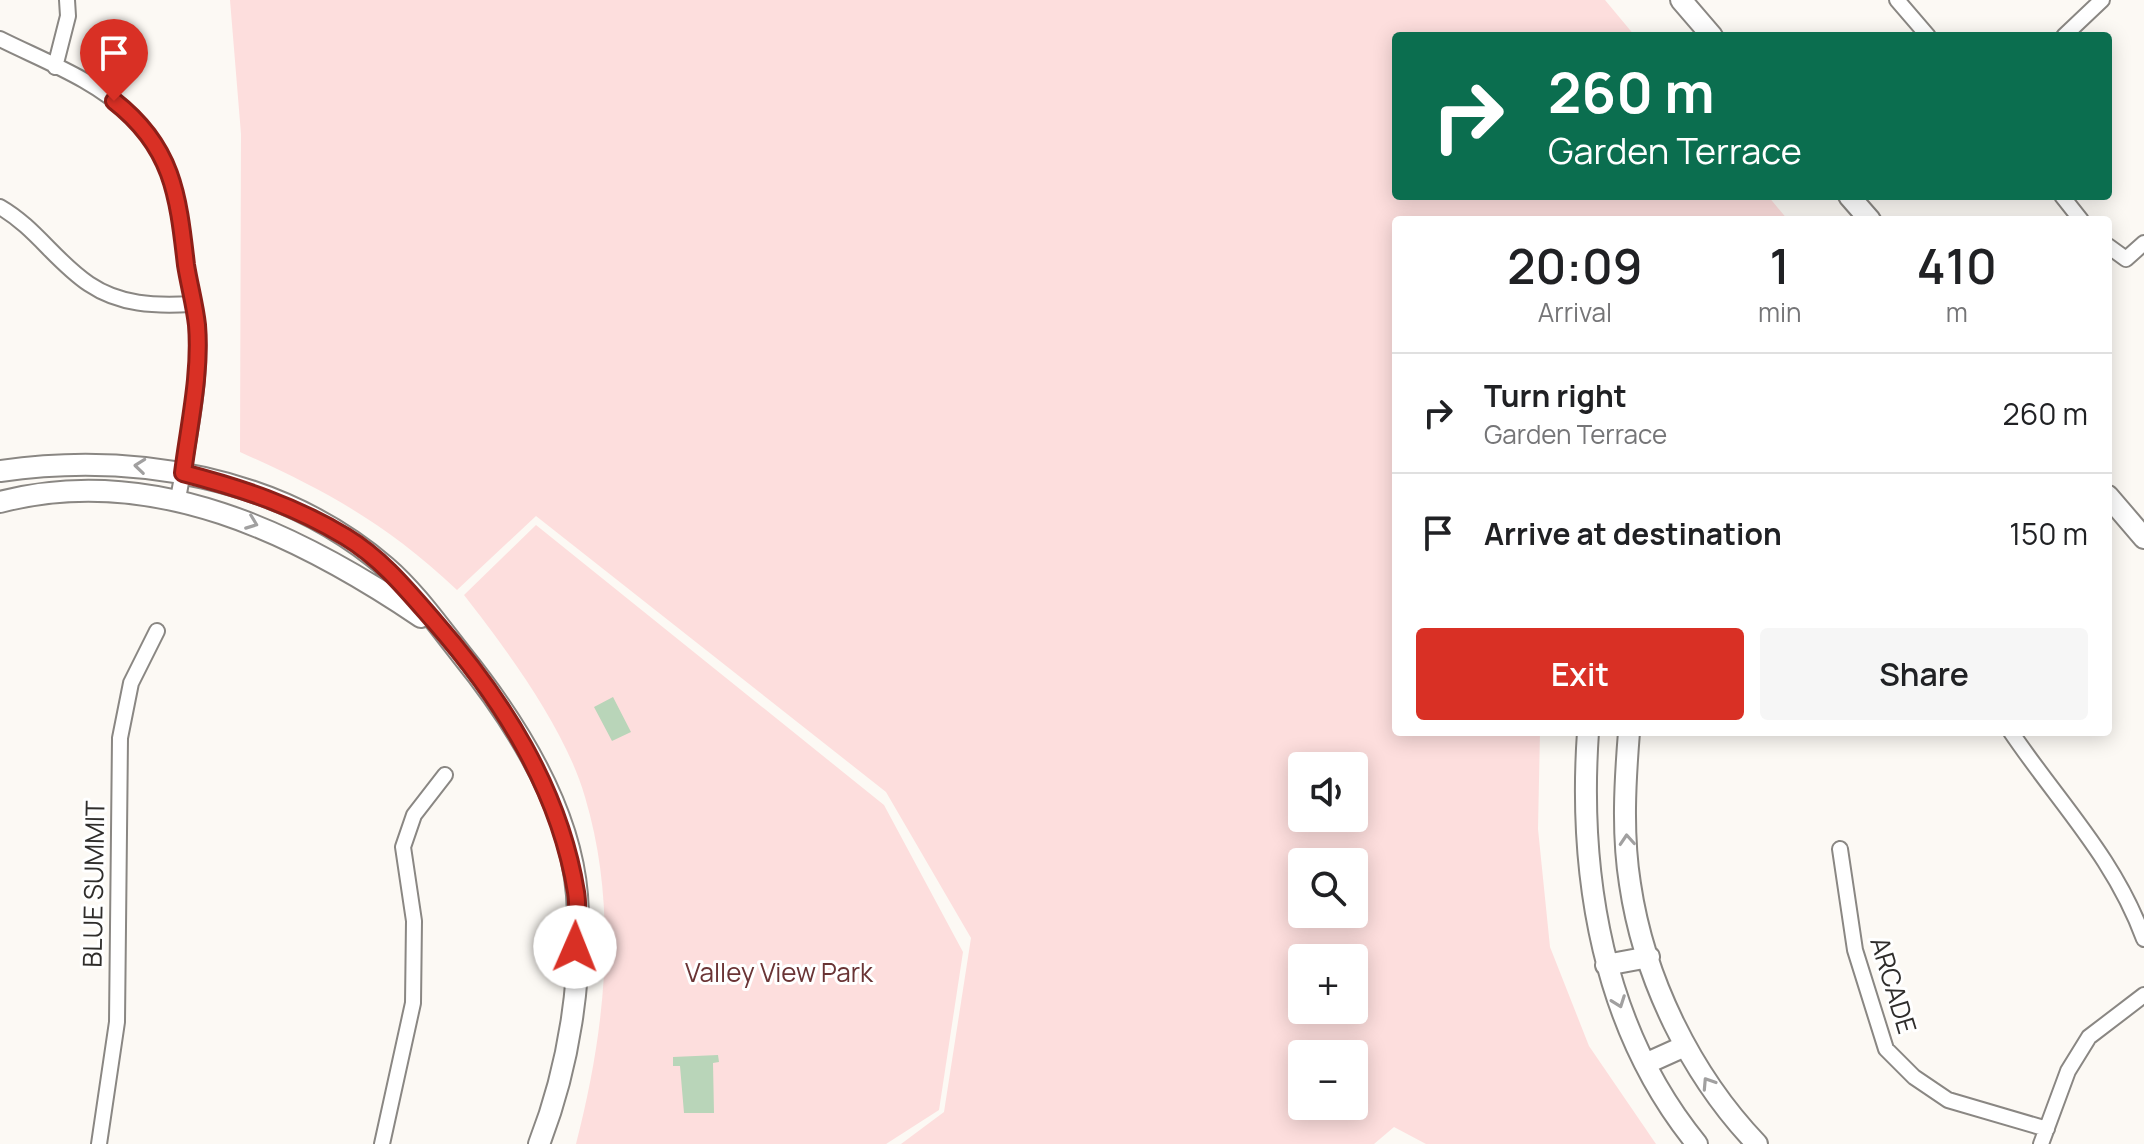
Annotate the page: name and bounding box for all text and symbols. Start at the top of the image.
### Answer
pin [80,19,148,101]
icon: arrive [92,31,136,75]
text: 260 m [1548,53,1715,130]
icon: right [1416,64,1520,168]
text: Garden Terrace [1548,126,1802,175]
text: 20:09 [1507,233,1643,298]
text: 1 [1770,233,1790,298]
text: 410 [1917,233,1997,298]
text: Arrival [1538,294,1612,330]
text: min [1758,294,1801,330]
text: m [1946,294,1968,330]
text: Turn right [1484,375,1627,416]
icon: right [1416,391,1460,435]
text: 260 m [2003,393,2088,434]
text: Garden Terrace [1484,416,1667,452]
one-way arrow [133,458,146,475]
icon: arrive [1416,511,1460,555]
one-way arrow [244,513,258,530]
text: Arrive at destination [1484,513,1782,554]
text: 150 m [2009,513,2088,554]
button: Exit [1416,628,1744,720]
button: Share [1760,628,2088,720]
map controls [1288,752,1368,1120]
button: sound [1288,752,1368,832]
street label: BLUE SUMMIT [74,800,112,968]
one-way arrow [1619,833,1636,846]
button: search [1288,848,1368,928]
position arrow [533,905,617,989]
street label: ARCADE [1862,932,1926,1038]
button: + [1288,944,1368,1024]
park label: Valley View Park [685,954,874,990]
one-way arrow [1609,994,1626,1008]
button: − [1288,1040,1368,1120]
one-way arrow [1703,1077,1718,1092]

